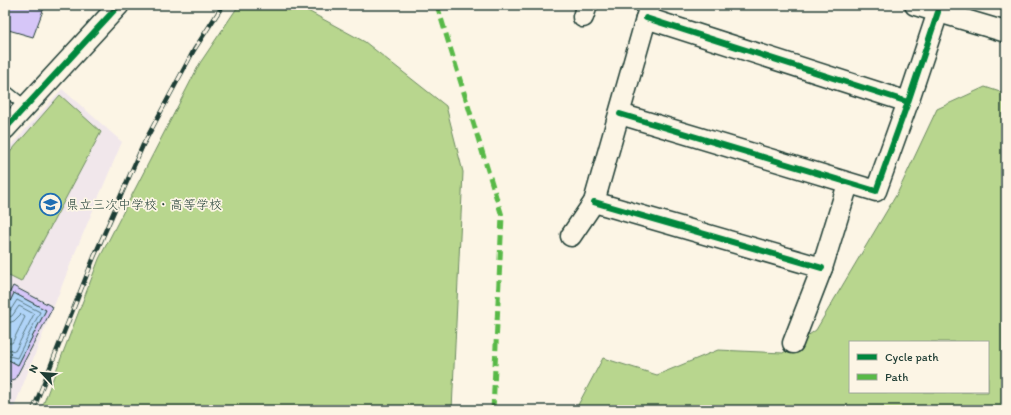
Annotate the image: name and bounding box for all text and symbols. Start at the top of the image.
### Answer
school or university icon: 県立三次中学校・高等学校 [37,191,63,217]
place label: 県立三次中学校・高等学校 [66,197,222,212]
legend [849,341,989,393]
text: Cycle path [885,350,939,364]
north arrow [22,353,62,393]
text: N [26,363,41,375]
text: Path [885,370,908,384]

